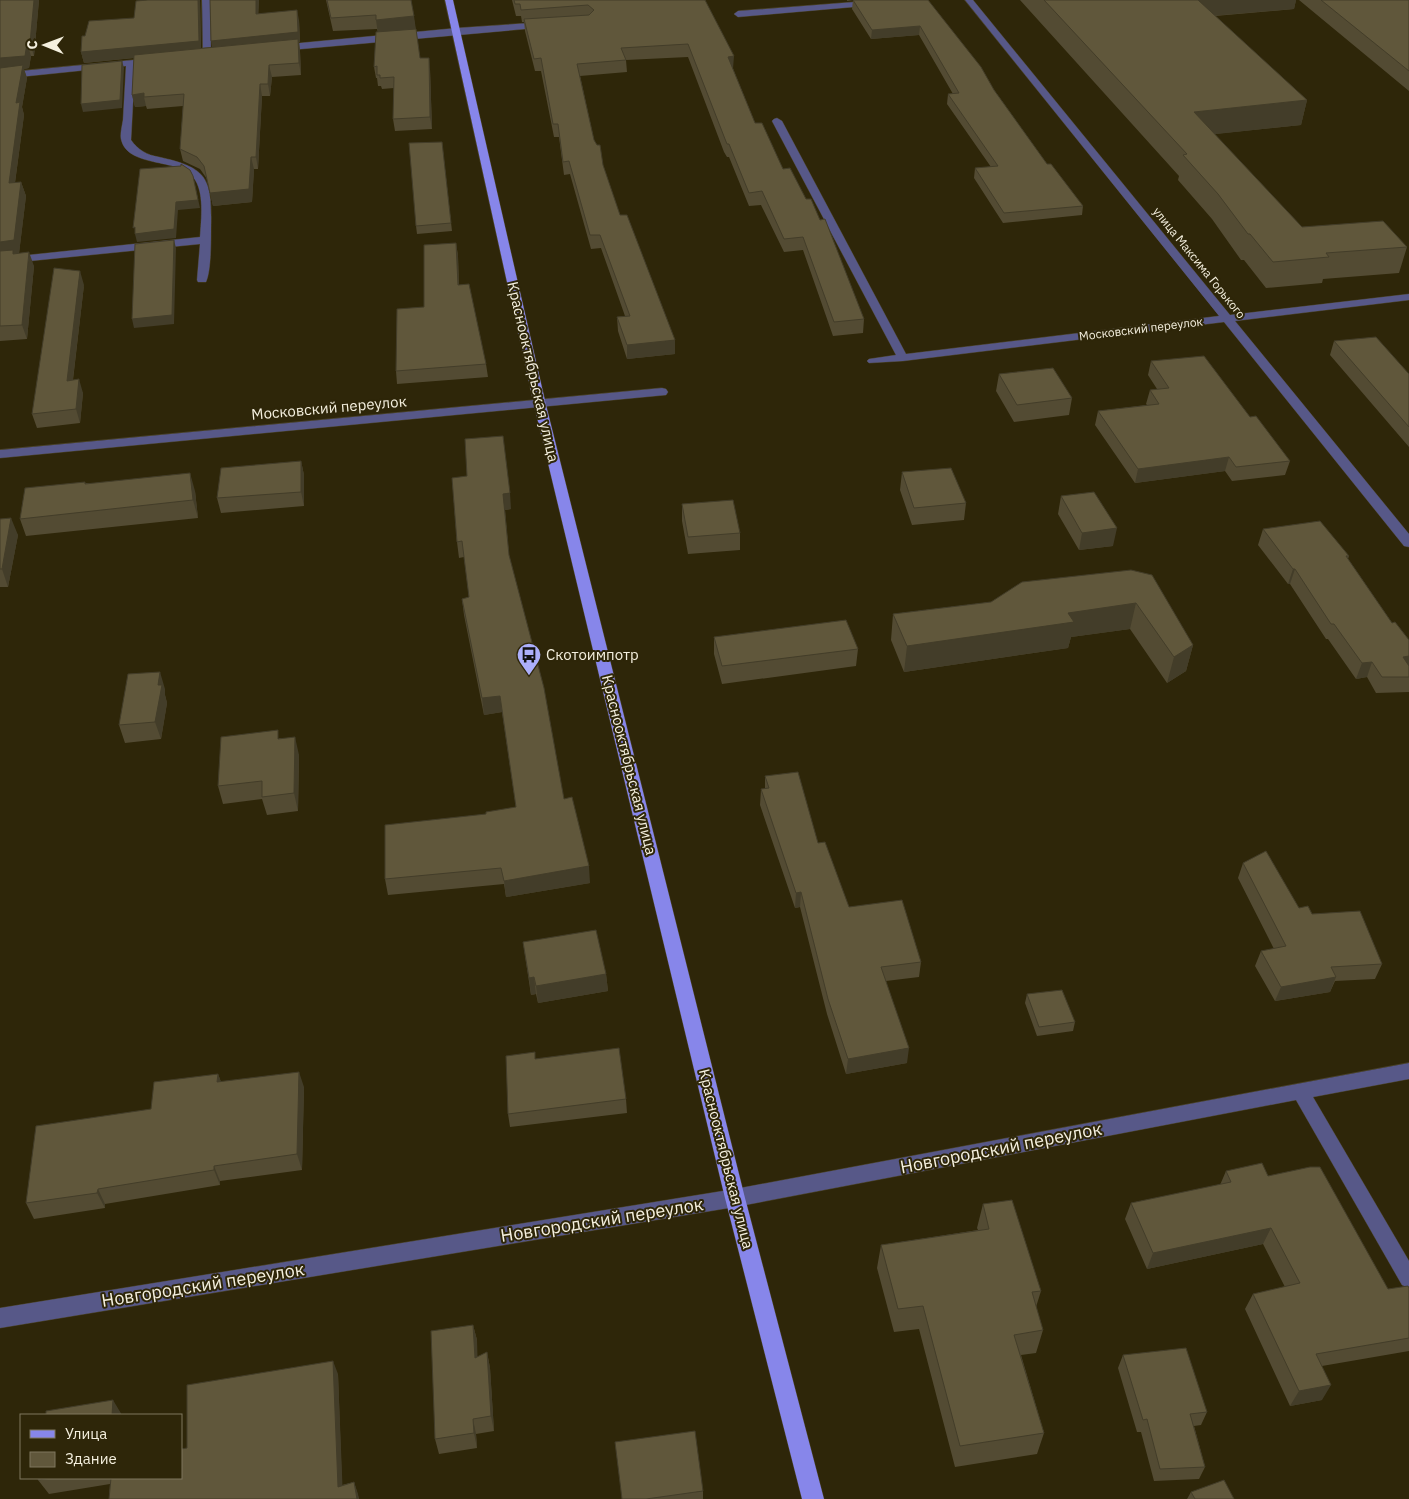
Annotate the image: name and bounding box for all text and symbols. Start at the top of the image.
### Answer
north arrow [20,20,70,70]
text: С [23,40,41,49]
street label: улица Максима Горького [1150,204,1249,322]
street label: Краснооктябрьская улица [503,280,564,464]
street label: Московский переулок [1078,313,1204,344]
street label: Московский переулок [250,391,407,424]
bus stop icon: Скотоимпотр [516,642,542,676]
place label: Скотоимпотр [546,645,639,664]
street label: Краснооктябрьская улица [598,673,661,857]
street label: Краснооктябрьская улица [695,1067,758,1251]
street label: Новгородский переулок [898,1117,1104,1178]
street label: Новгородский переулок [499,1192,705,1247]
street label: Новгородский переулок [100,1257,306,1312]
legend [20,1414,182,1479]
text: Улица [65,1424,107,1443]
text: Здание [65,1449,117,1468]

